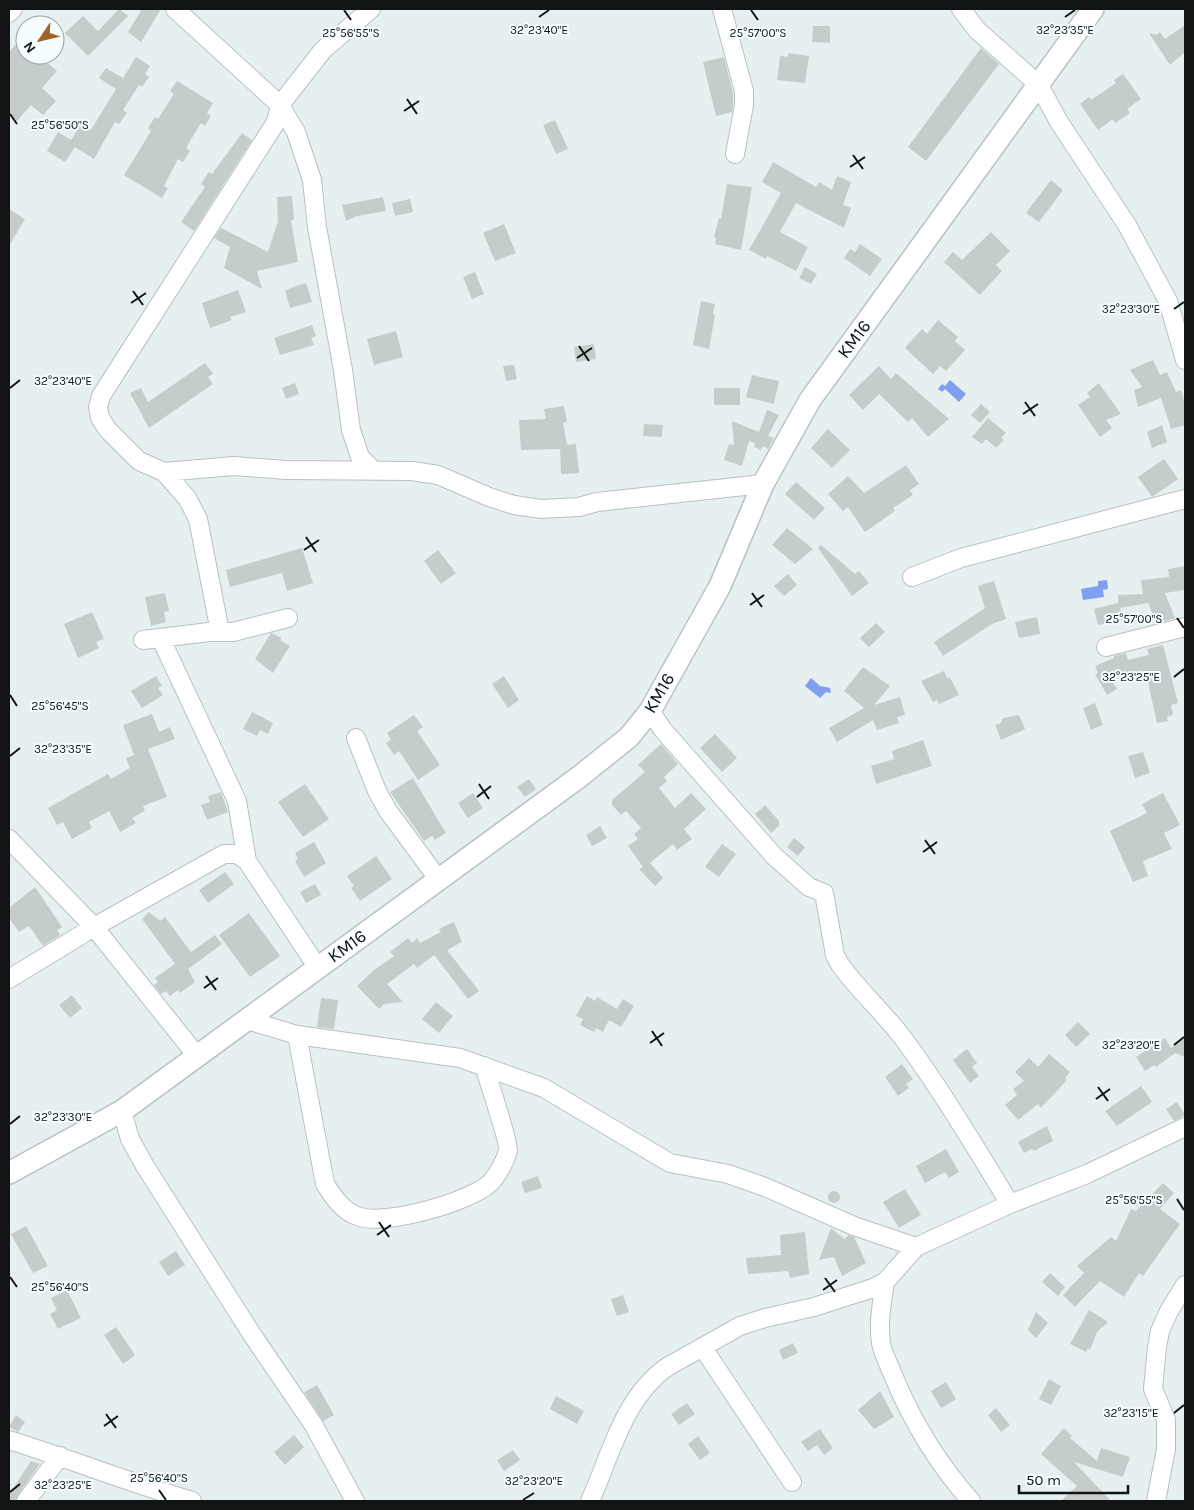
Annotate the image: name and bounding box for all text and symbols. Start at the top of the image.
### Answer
north arrow [15,15,65,65]
text: 32°23'40"E [510,23,568,37]
text: 32°23'35"E [1036,23,1094,37]
text: 25°56'55"S [322,26,380,40]
text: 25°57'00"S [729,26,787,40]
text: N [20,38,40,56]
text: 25°56'50"S [31,118,89,132]
text: 32°23'30"E [1102,302,1160,316]
street label: KM16 [832,315,876,363]
text: 32°23'40"E [34,374,92,388]
text: 25°57'00"S [1105,612,1163,626]
street label: KM16 [639,669,679,717]
text: 32°23'25"E [1102,670,1160,684]
text: 25°56'45"S [31,699,89,713]
text: 32°23'35"E [34,742,92,756]
street label: KM16 [323,925,371,967]
text: 32°23'20"E [1102,1038,1160,1052]
text: 32°23'30"E [34,1110,92,1124]
text: 25°56'55"S [1105,1193,1163,1207]
text: 25°56'40"S [31,1280,89,1294]
text: 32°23'15"E [1104,1406,1158,1420]
scale bar [1019,1462,1128,1494]
text: 25°56'40"S [130,1471,188,1485]
text: 50 m [1026,1471,1061,1489]
text: 32°23'20"E [505,1474,563,1488]
text: 32°23'25"E [34,1478,92,1492]

